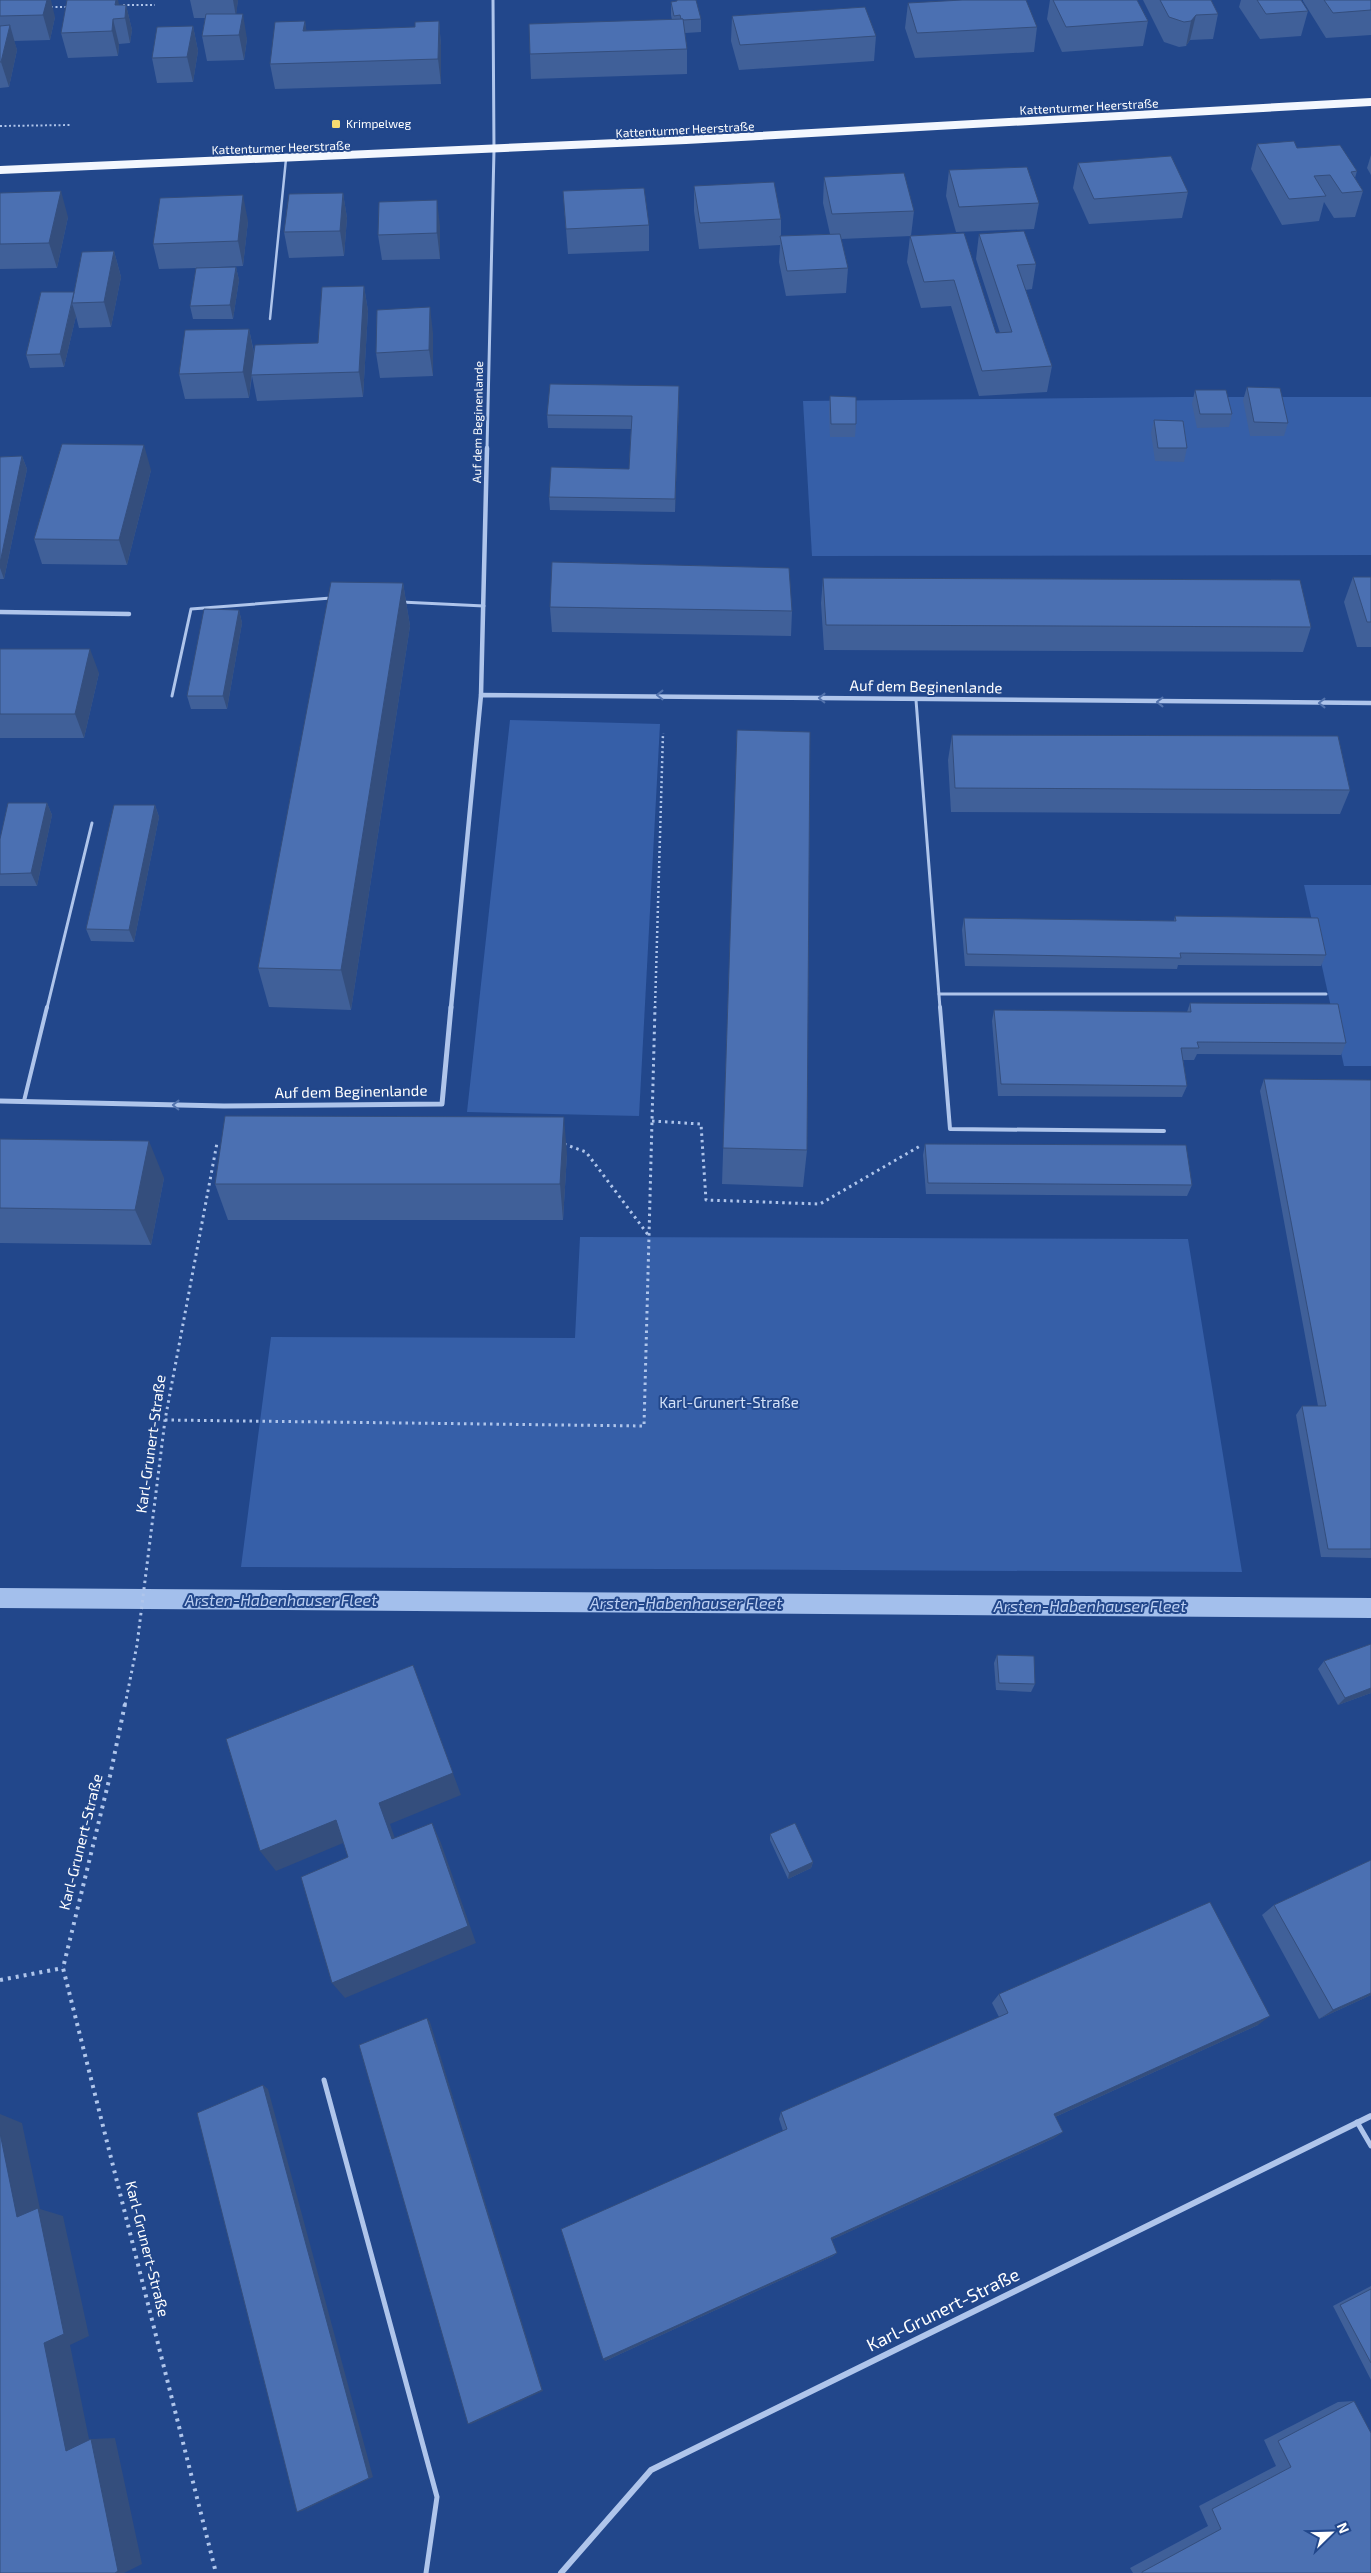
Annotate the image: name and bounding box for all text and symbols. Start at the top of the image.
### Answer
street label: Kattenturmer Heerstraße [1019,95,1159,117]
place label: Krimpelweg [346,116,411,130]
marker: Krimpelweg [330,118,342,130]
street label: Kattenturmer Heerstraße [615,118,755,140]
street label: Kattenturmer Heerstraße [211,138,351,156]
street label: Auf dem Beginenlande [469,361,485,483]
street label: Auf dem Beginenlande [849,676,1003,696]
one-way arrow [656,690,664,700]
one-way arrow [818,693,826,703]
one-way arrow [1156,696,1164,707]
one-way arrow [1318,698,1326,708]
street label: Auf dem Beginenlande [274,1081,428,1101]
one-way arrow [171,1099,179,1110]
street label: Karl-Grunert-Straße [131,1374,169,1514]
park label: Karl-Grunert-Straße [659,1393,799,1411]
water label: Arsten-Habenhauser Fleet [184,1590,378,1609]
water label: Arsten-Habenhauser Fleet [589,1593,783,1612]
water label: Arsten-Habenhauser Fleet [993,1596,1187,1615]
street label: Karl-Grunert-Straße [54,1772,106,1912]
street label: Karl-Grunert-Straße [122,2179,174,2319]
street label: Karl-Grunert-Straße [863,2263,1023,2356]
north arrow [1306,2508,1356,2558]
text: N [1334,2520,1353,2536]

